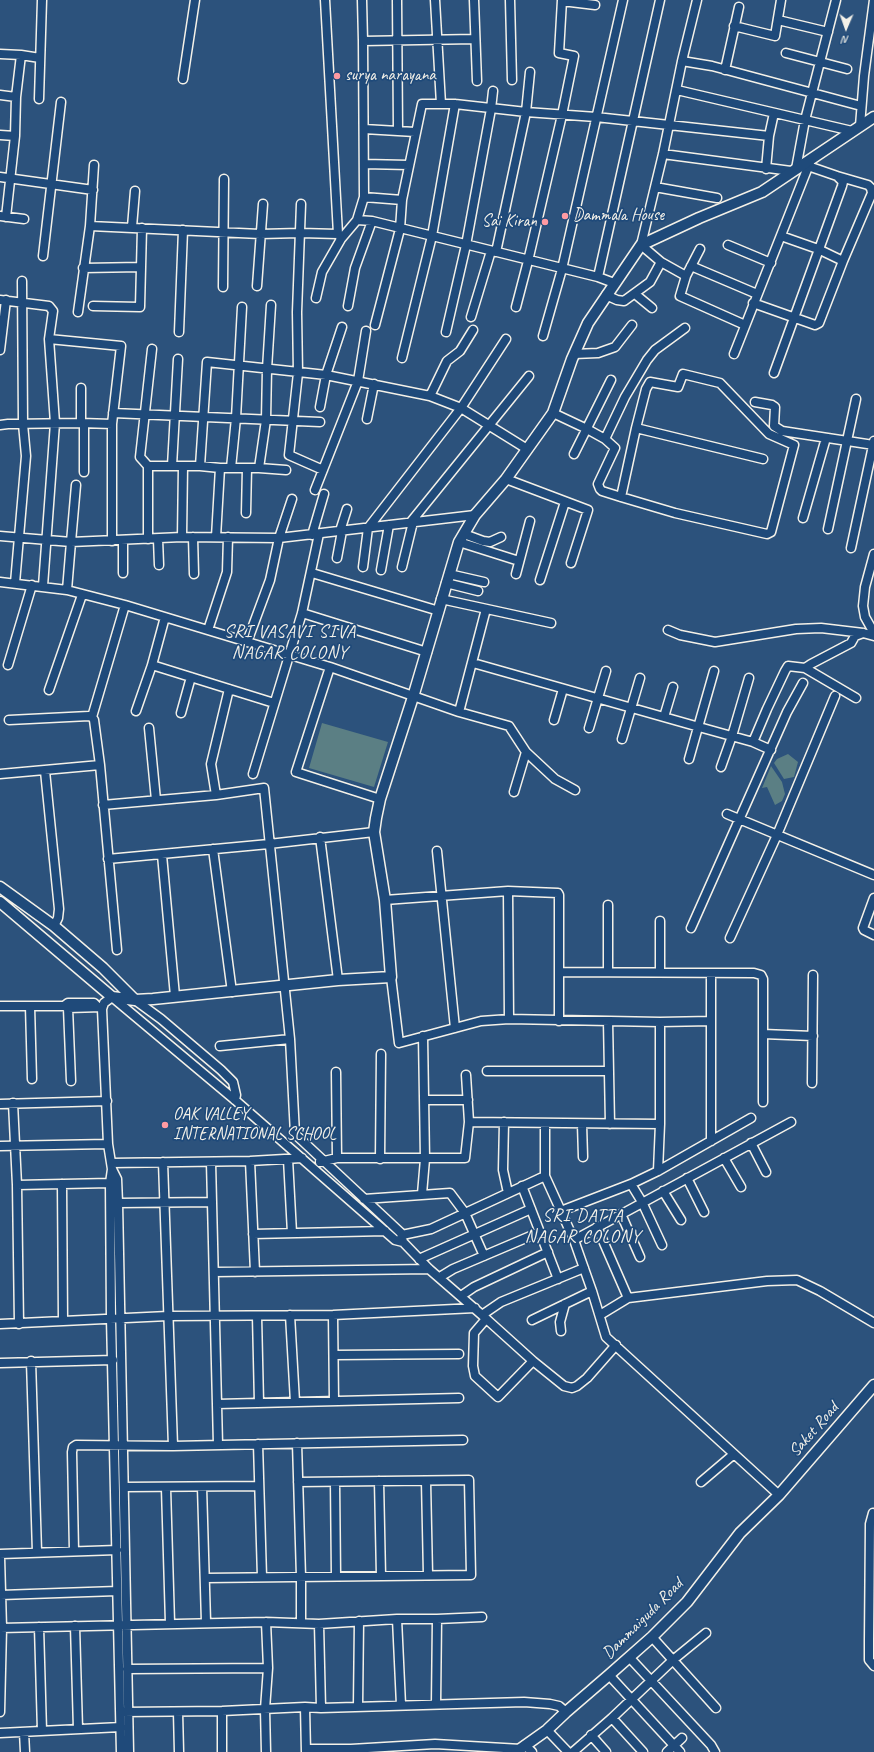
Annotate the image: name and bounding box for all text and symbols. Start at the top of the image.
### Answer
north arrow [826,8,866,48]
text: N [842,33,849,47]
place label: surya narayana [345,66,436,86]
marker: surya narayana [332,71,342,81]
place label: Dammala House [573,206,664,226]
marker: Dammala House [560,211,570,221]
place label: Sai Kiran [482,212,537,232]
marker: Sai Kiran [540,217,550,227]
district label: SRI VASAVI SIVA NAGAR COLONY [225,621,355,664]
place label: OAK VALLEY INTERNATIONAL SCHOOL [173,1105,336,1145]
marker: OAK VALLEY INTERNATIONAL SCHOOL [160,1120,170,1130]
district label: SRI DATTA NAGAR COLONY [526,1205,640,1248]
street label: Saket Road [785,1399,843,1461]
street label: Dammaiguda Road [598,1574,688,1664]

